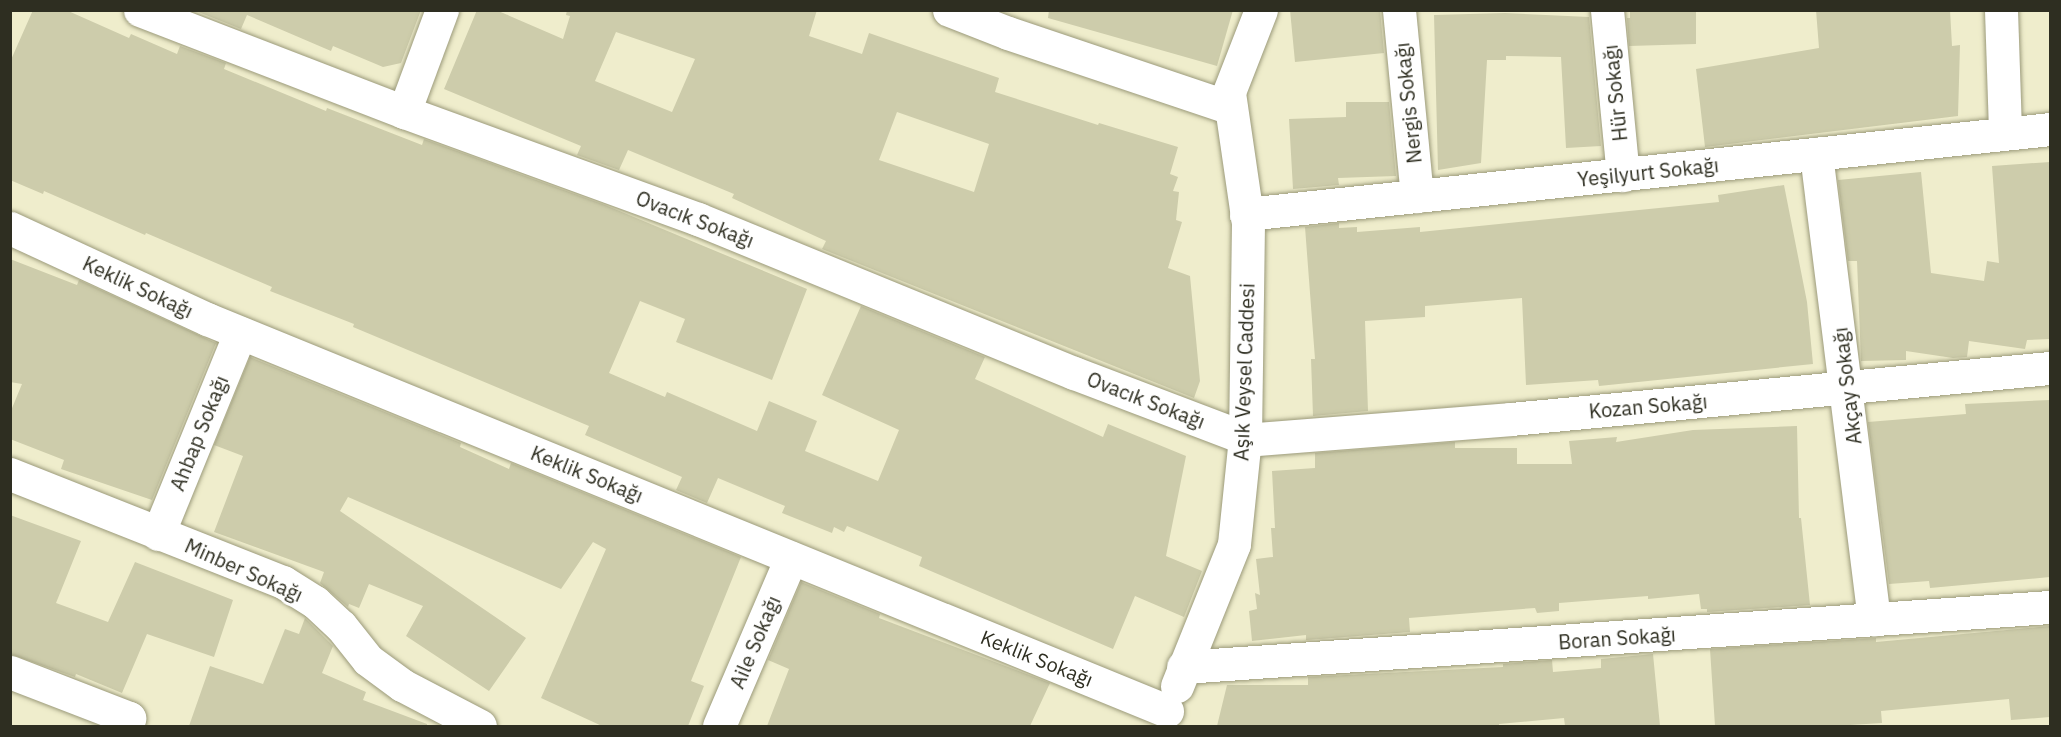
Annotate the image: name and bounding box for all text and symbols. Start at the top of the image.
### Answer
street label: Nergis Sokağı [1390,41,1426,165]
street label: Hür Sokağı [1598,43,1632,143]
street label: Yeşilyurt Sokağı [1576,153,1720,191]
street label: Ovacık Sokağı [633,186,757,252]
street label: Keklik Sokağı [79,251,197,323]
street label: Aşık Veysel Caddesi [1229,283,1259,461]
street label: Akçay Sokağı [1828,326,1866,446]
street label: Ovacık Sokağı [1084,367,1208,433]
street label: Ahbap Sokağı [165,372,233,494]
street label: Kozan Sokağı [1588,389,1708,423]
street label: Keklik Sokağı [527,441,647,507]
street label: Minber Sokağı [181,533,307,607]
street label: Aile Sokağı [725,592,785,692]
street label: Boran Sokağı [1557,622,1677,654]
street label: Keklik Sokağı [977,625,1097,691]

